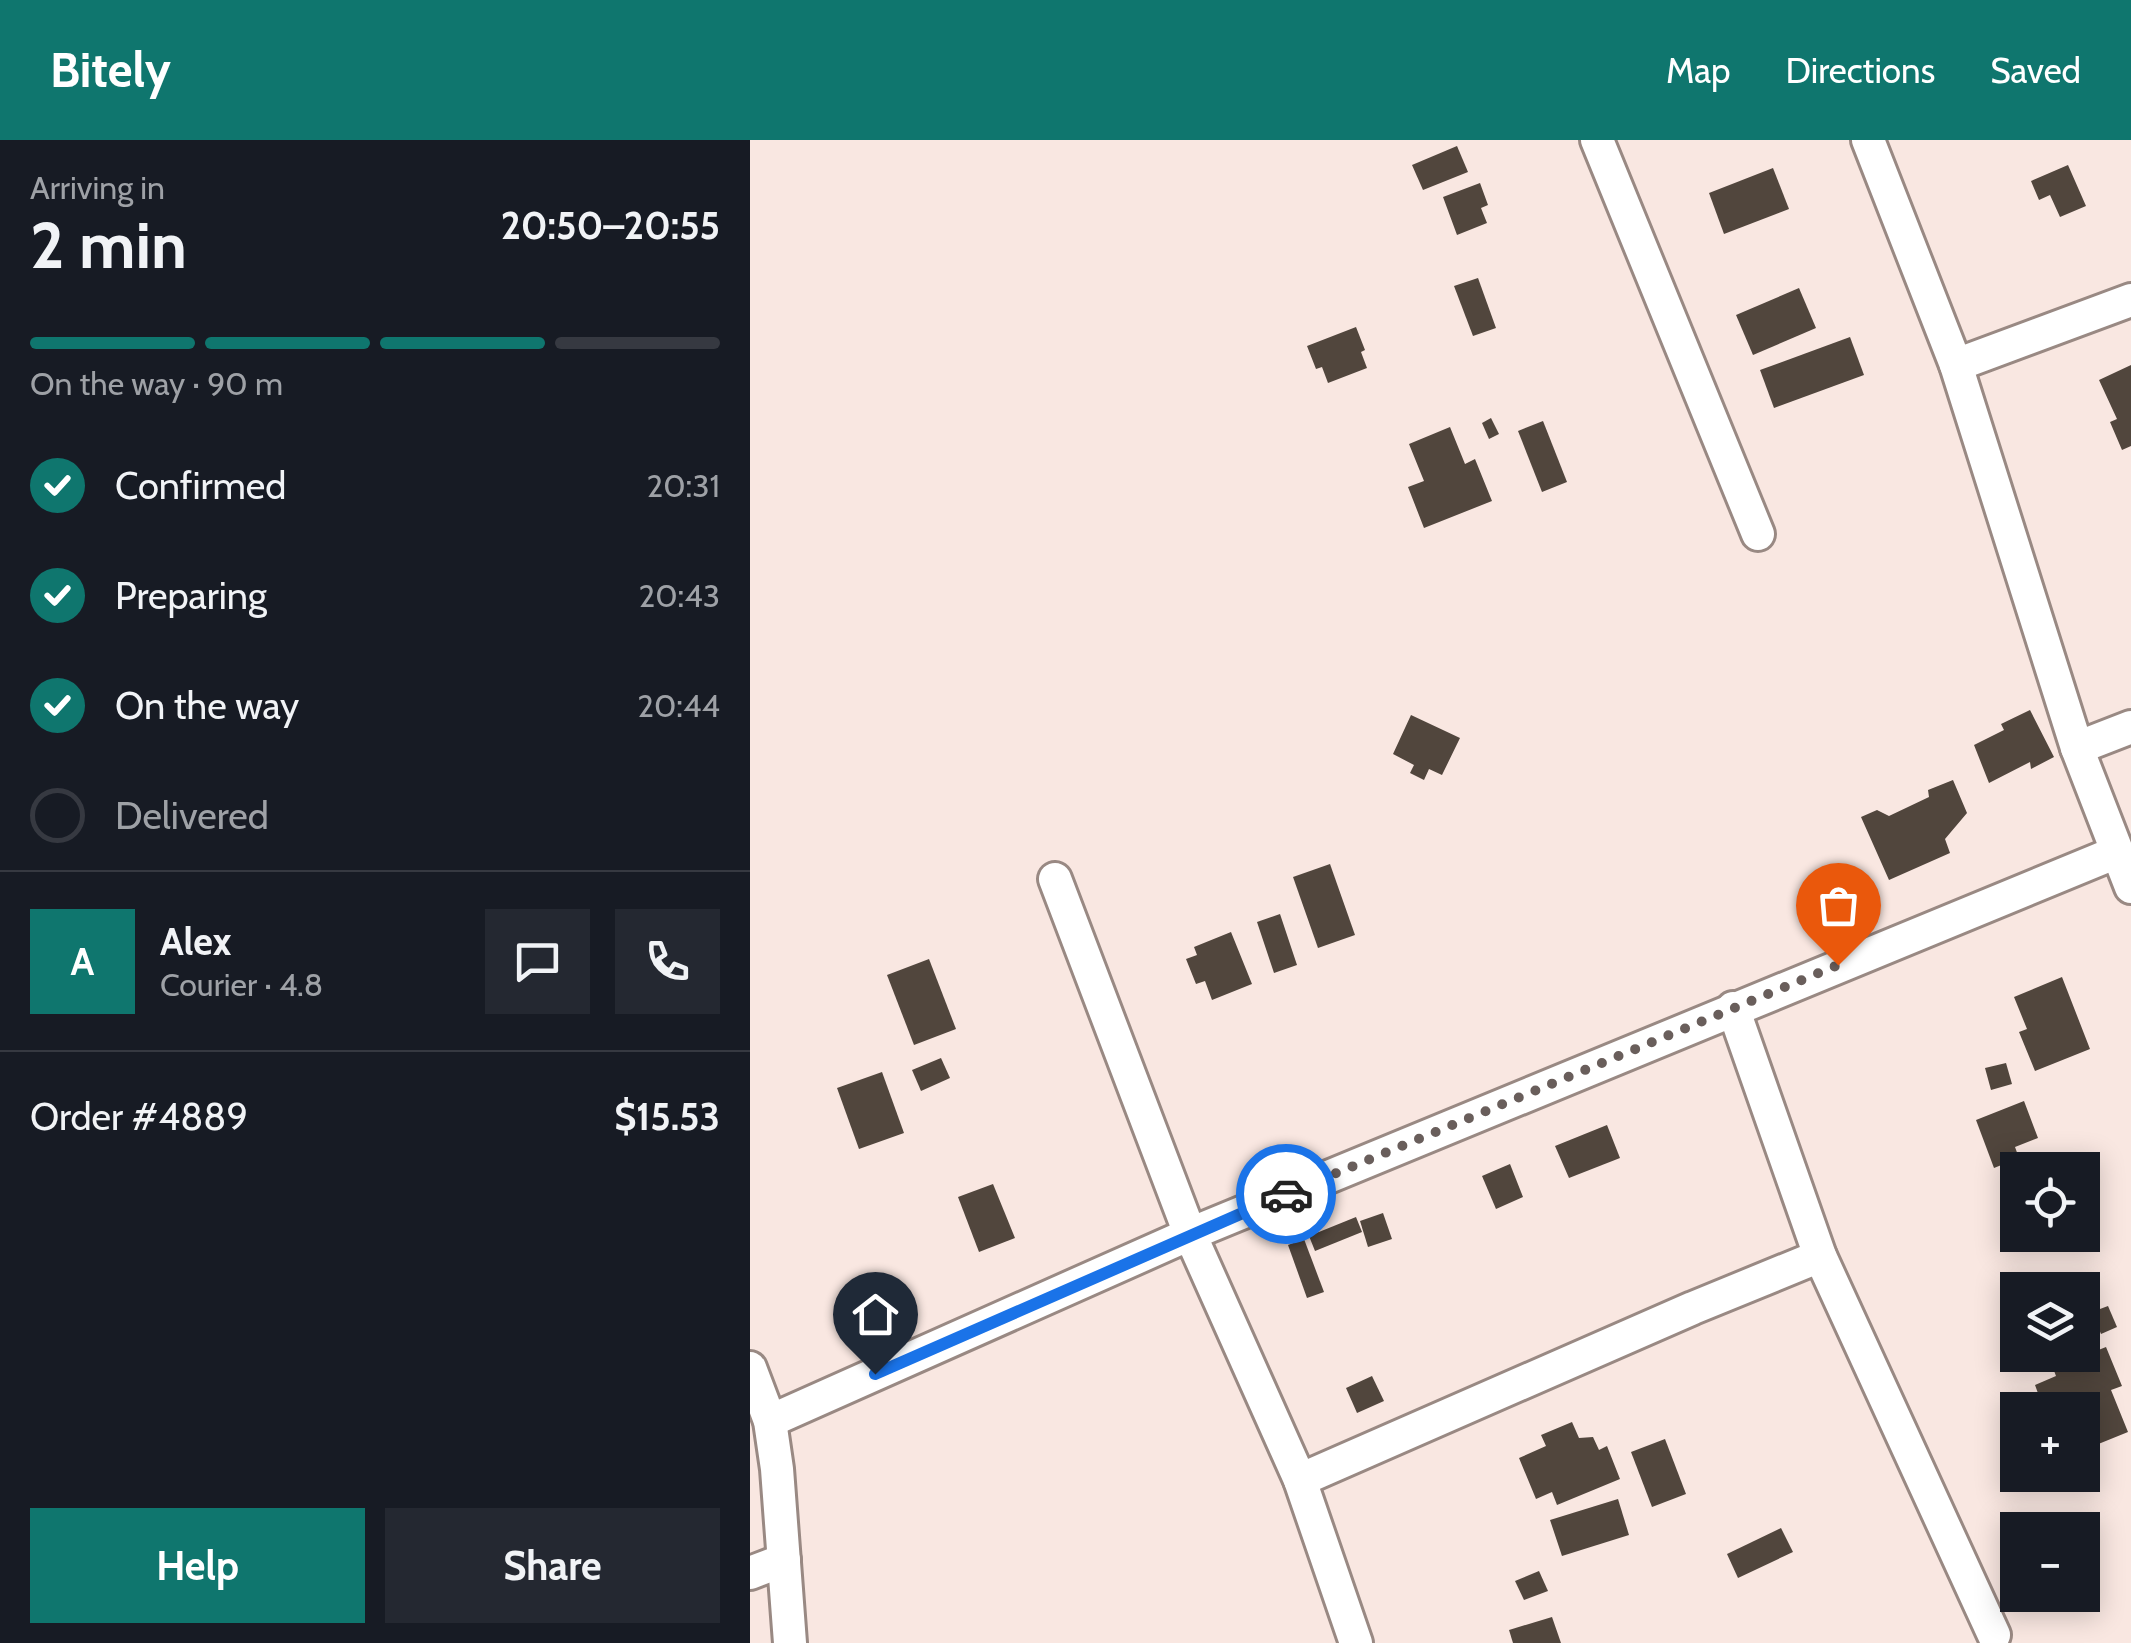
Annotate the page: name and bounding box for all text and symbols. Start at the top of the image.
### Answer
text: Bitely [50,41,171,99]
text: Map [1666,49,1731,92]
text: Directions [1786,49,1935,92]
text: Saved [1990,49,2081,92]
text: Arriving in [30,168,165,207]
text: 20:50–20:55 [501,202,720,249]
text: 2 min [30,205,187,284]
text: On the way · 90 m [30,364,283,403]
icon: check [30,458,85,513]
text: Confirmed [115,462,286,509]
text: 20:31 [646,466,720,505]
icon: check [30,568,85,623]
text: Preparing [115,572,267,619]
text: 20:43 [638,576,720,615]
icon: check [30,678,85,733]
text: On the way [115,682,299,729]
text: 20:44 [637,686,720,725]
text: Delivered [115,792,269,839]
pin [1796,863,1881,966]
icon: bag [1811,878,1866,933]
button: chat [485,909,590,1014]
button: phone [615,909,720,1014]
text: Alex [160,918,231,965]
text: A [71,938,94,985]
text: Courier · 4.8 [160,965,323,1004]
text: Order #4889 [30,1093,248,1140]
text: $15.53 [614,1093,720,1140]
courier [1236,1144,1336,1244]
map controls [2000,1152,2100,1612]
button: locate [2000,1152,2100,1252]
icon: car [1259,1167,1314,1222]
pin [833,1272,918,1375]
button: layers [2000,1272,2100,1372]
icon: home [848,1287,903,1342]
button: + [2000,1392,2100,1492]
button: Help [30,1508,365,1623]
button: Share [385,1508,720,1623]
button: − [2000,1512,2100,1612]

